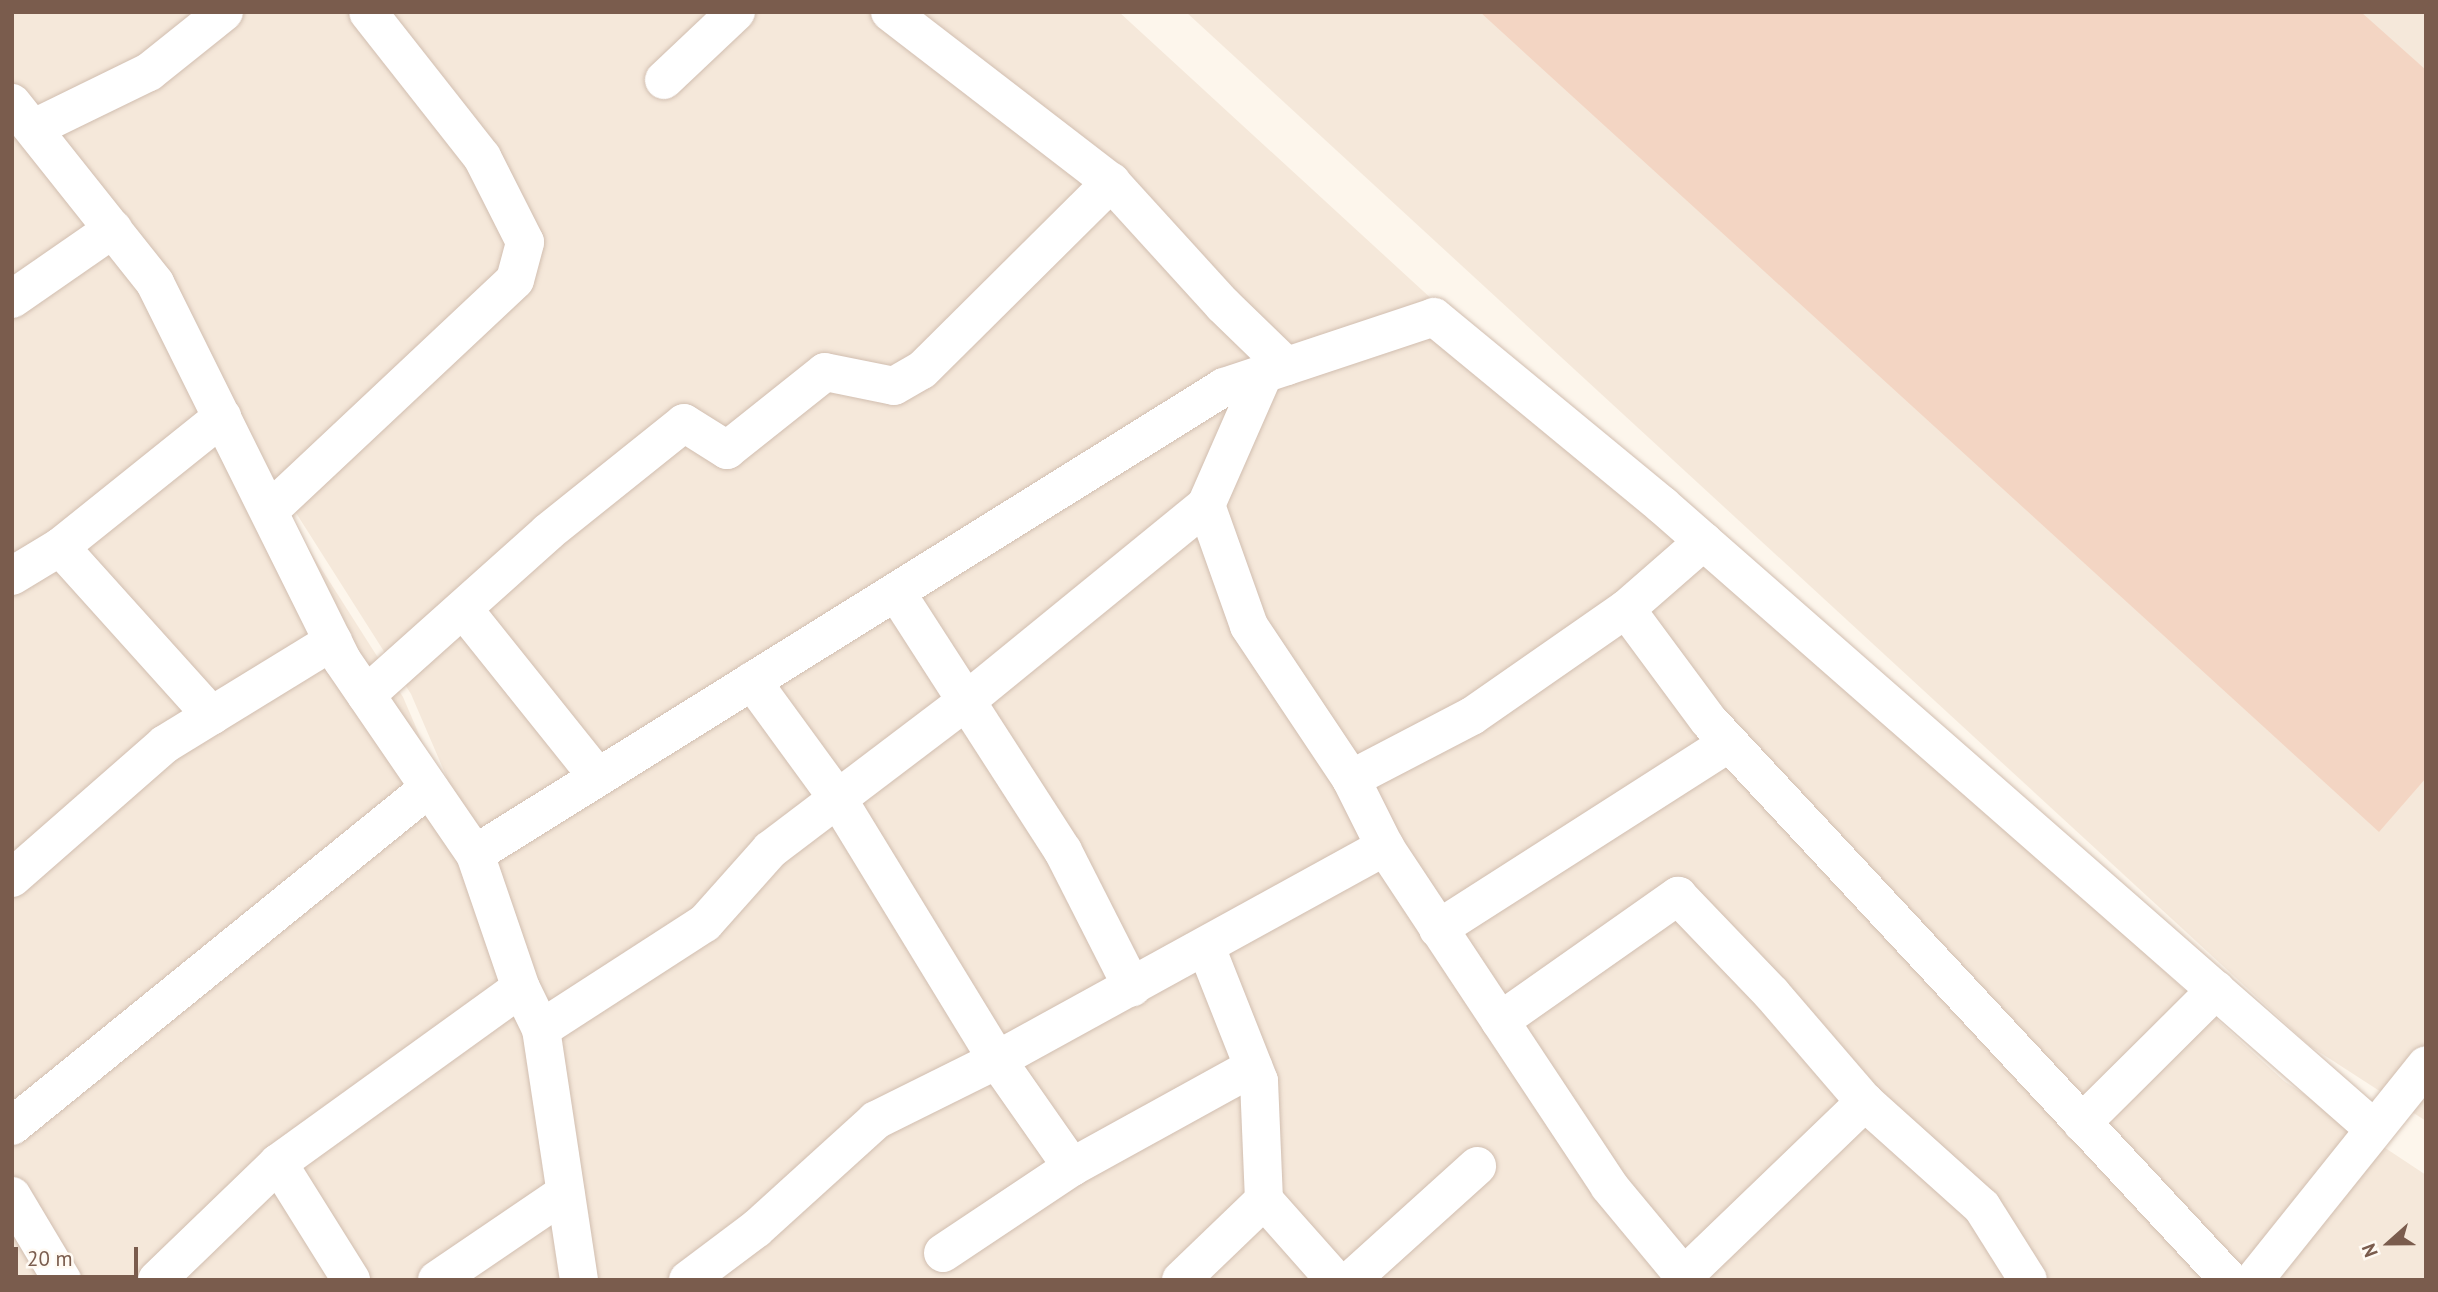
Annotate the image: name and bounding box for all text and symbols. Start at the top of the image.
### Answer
north arrow [2354,1208,2424,1278]
scale bar [18,1232,142,1276]
text: N [2356,1240,2383,1261]
text: 20 m [27,1245,73,1272]

